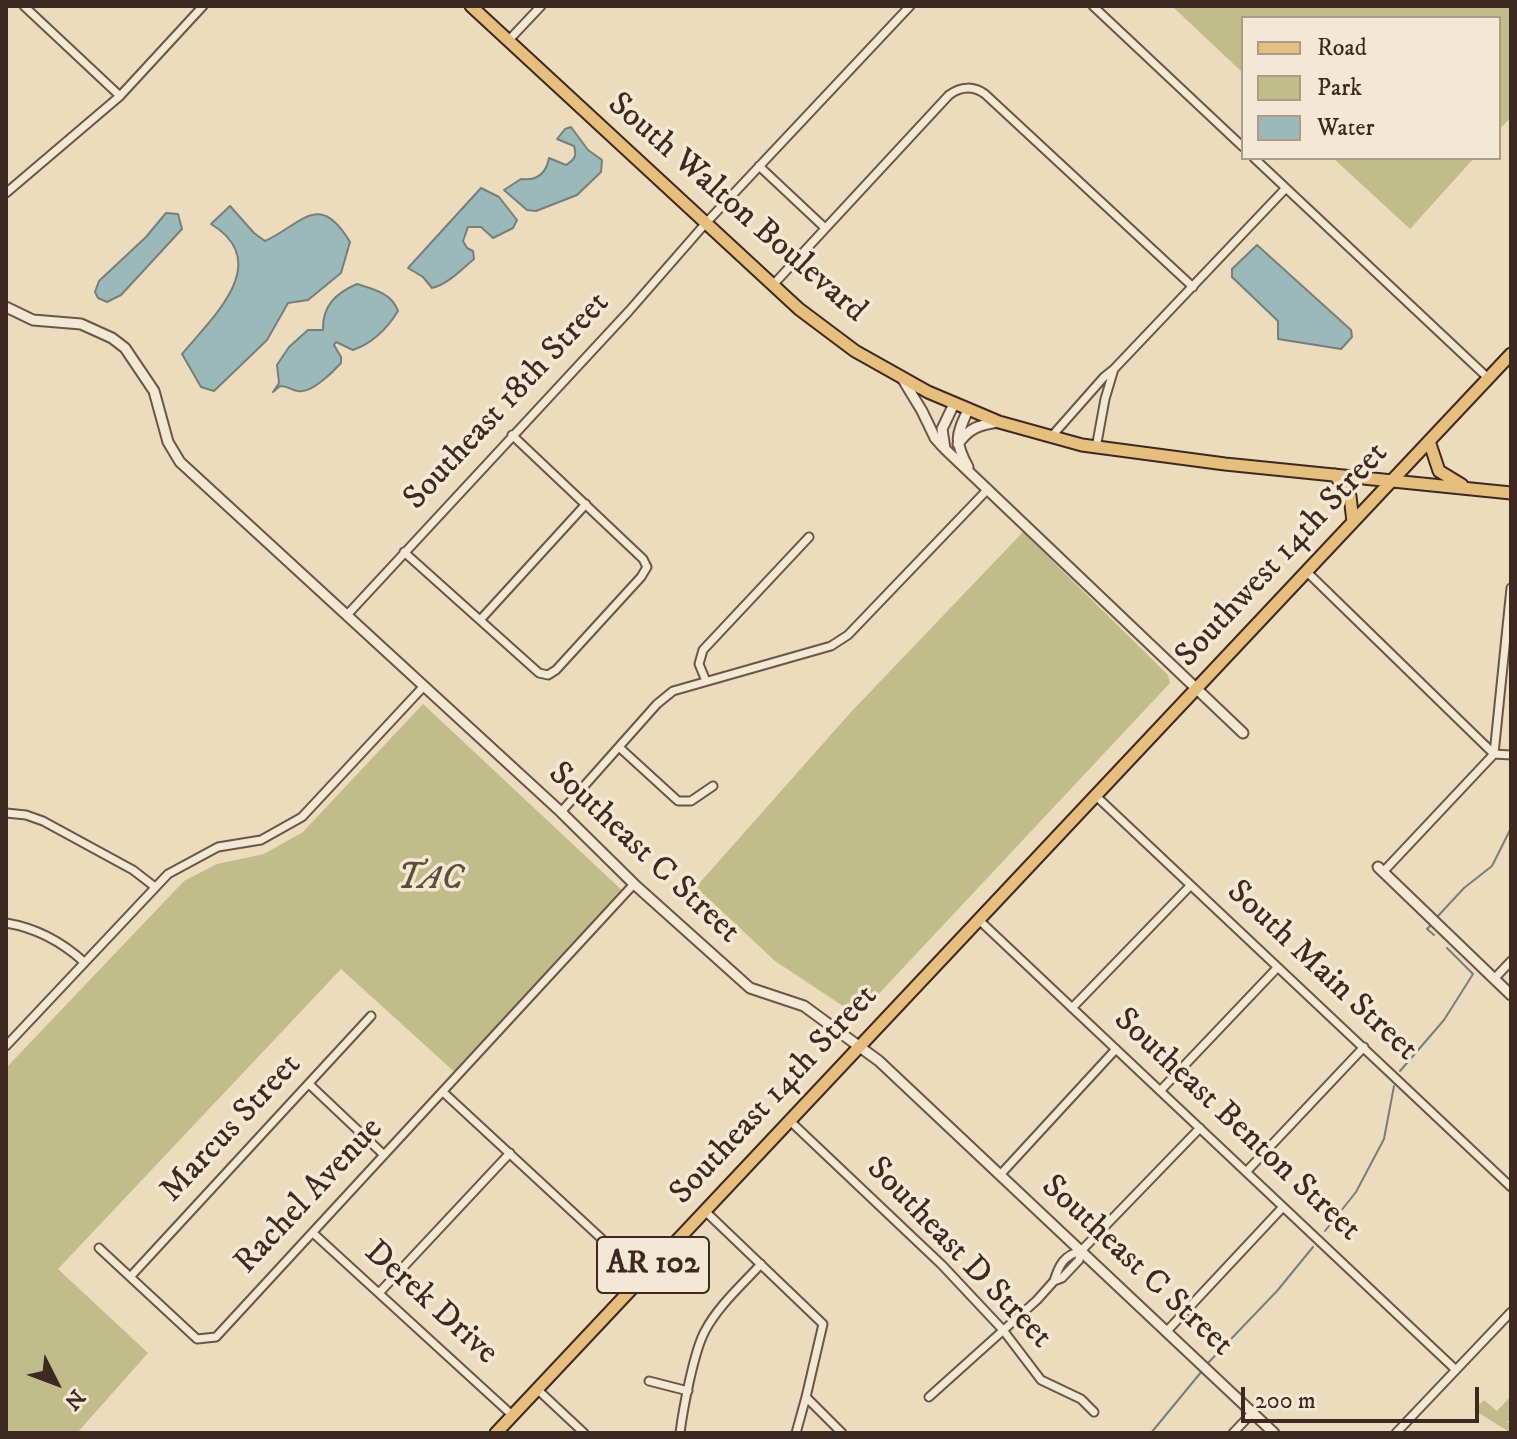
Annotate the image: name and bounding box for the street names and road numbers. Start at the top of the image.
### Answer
street label: South Walton Boulevard [598,85,874,333]
street label: Southeast 18th Street [396,284,620,520]
street label: Southwest 14th Street [1168,435,1398,677]
street label: Southeast C Street [538,755,748,953]
street label: South Main Street [1217,873,1425,1071]
street label: Southeast 14th Street [663,978,887,1214]
street label: Southeast Benton Street [1104,1001,1368,1251]
street label: Marcus Street [153,1046,311,1212]
street label: Rachel Avenue [227,1110,393,1284]
street label: Southeast D Street [856,1150,1060,1358]
street label: Southeast C Street [1031,1168,1241,1366]
street label: Derek Drive [355,1233,505,1375]
road number: AR 102 [597,1237,709,1293]

